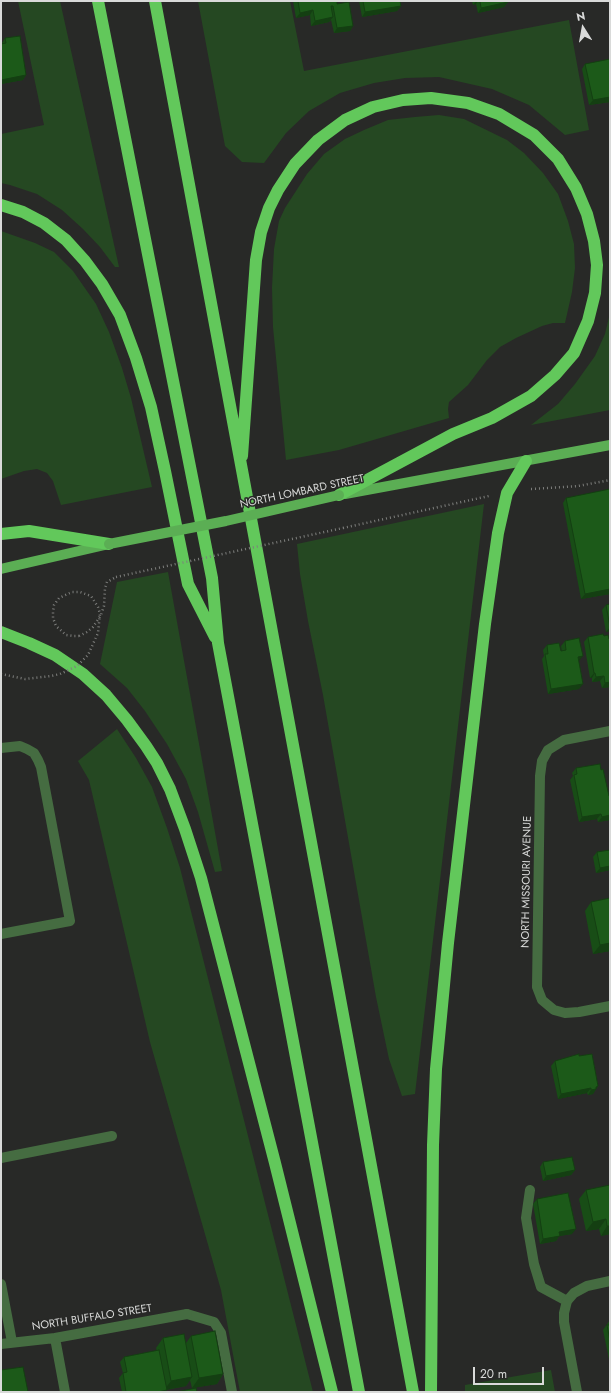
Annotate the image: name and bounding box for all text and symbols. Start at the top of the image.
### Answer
north arrow [563,8,603,48]
text: N [575,8,587,25]
street label: NORTH LOMBARD STREET [239,472,365,512]
street label: NORTH MISSOURI AVENUE [519,816,535,948]
street label: NORTH BUFFALO STREET [31,1302,153,1334]
scale bar [475,1359,546,1385]
text: 20 m [480,1365,507,1383]

